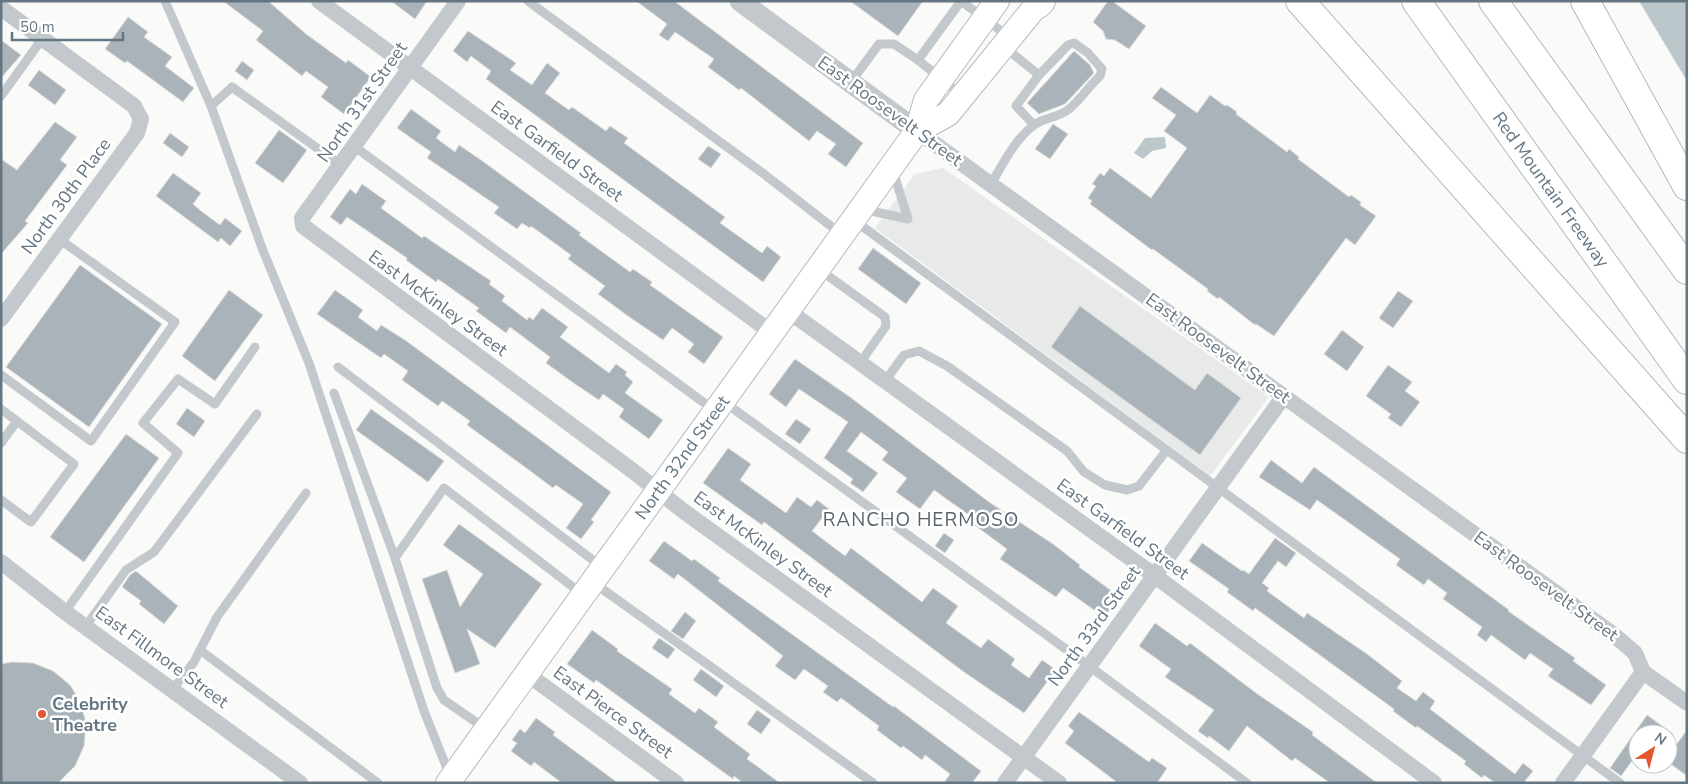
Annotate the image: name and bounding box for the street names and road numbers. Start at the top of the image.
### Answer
street label: North 31st Street [312,37,413,167]
street label: East Roosevelt Street [813,50,968,172]
street label: East Garfield Street [486,95,629,208]
street label: Red Mountain Freeway [1487,107,1615,273]
street label: North 30th Place [16,133,116,259]
street label: East McKinley Street [364,244,513,362]
street label: East Roosevelt Street [1141,287,1296,409]
street label: North 32nd Street [629,390,735,524]
street label: East Garfield Street [1052,473,1195,586]
street label: East McKinley Street [689,485,838,603]
street label: East Roosevelt Street [1469,525,1624,647]
street label: North 33rd Street [1042,560,1146,691]
street label: East Fillmore Street [91,601,234,714]
street label: East Pierce Street [548,660,678,764]

